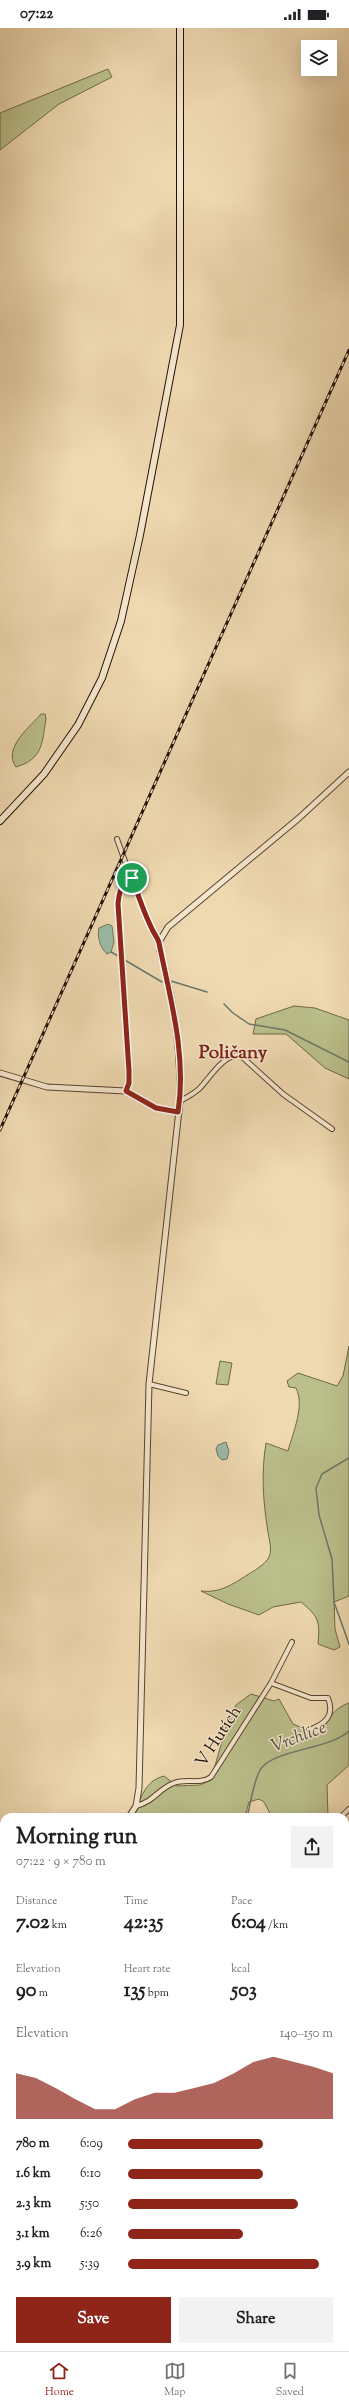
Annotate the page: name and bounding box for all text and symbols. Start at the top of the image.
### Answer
text: 07:22 [20,4,53,25]
map controls [301,40,337,76]
button: layers [301,40,337,76]
pin [115,861,149,895]
icon: arrive [121,867,143,889]
district label: Poličany [199,1040,268,1067]
street label: V Hutích [190,1702,248,1772]
water label: Vrchlice [268,1716,330,1760]
text: Morning run [16,1822,138,1854]
button: share [291,1826,333,1868]
text: 07:22 · 9 × 780 m [16,1853,106,1871]
text: Distance [16,1893,57,1909]
text: Time [124,1893,148,1909]
text: Pace [231,1893,252,1909]
text: 7.02 [16,1909,49,1938]
text: 42:35 [124,1909,163,1938]
text: 6:04 [231,1909,266,1938]
text: km [49,1917,67,1933]
text: /km [266,1917,288,1933]
text: Elevation [16,1961,61,1977]
text: Heart rate [124,1961,171,1977]
text: kcal [231,1961,250,1977]
text: 90 [16,1977,36,2006]
text: 135 [124,1977,145,2006]
text: 503 [231,1977,257,2006]
text: m [36,1985,48,2001]
text: bpm [145,1985,169,2001]
text: Elevation [16,2025,69,2043]
text: 140–150 m [280,2025,333,2043]
text: 780 m [16,2135,49,2153]
text: 6:09 [80,2135,103,2153]
text: 1.6 km [16,2165,51,2183]
text: 6:10 [80,2165,101,2183]
text: 2.3 km [16,2195,51,2213]
text: 5:50 [80,2195,99,2213]
text: 3.1 km [16,2225,50,2243]
text: 6:26 [80,2225,102,2243]
text: 3.9 km [16,2255,51,2273]
text: 5:39 [80,2255,99,2273]
button: Save [16,2297,171,2343]
button: Share [179,2297,333,2343]
tab: Home [45,2360,74,2400]
tab: Map [164,2360,186,2400]
tab: Saved [276,2360,304,2400]

